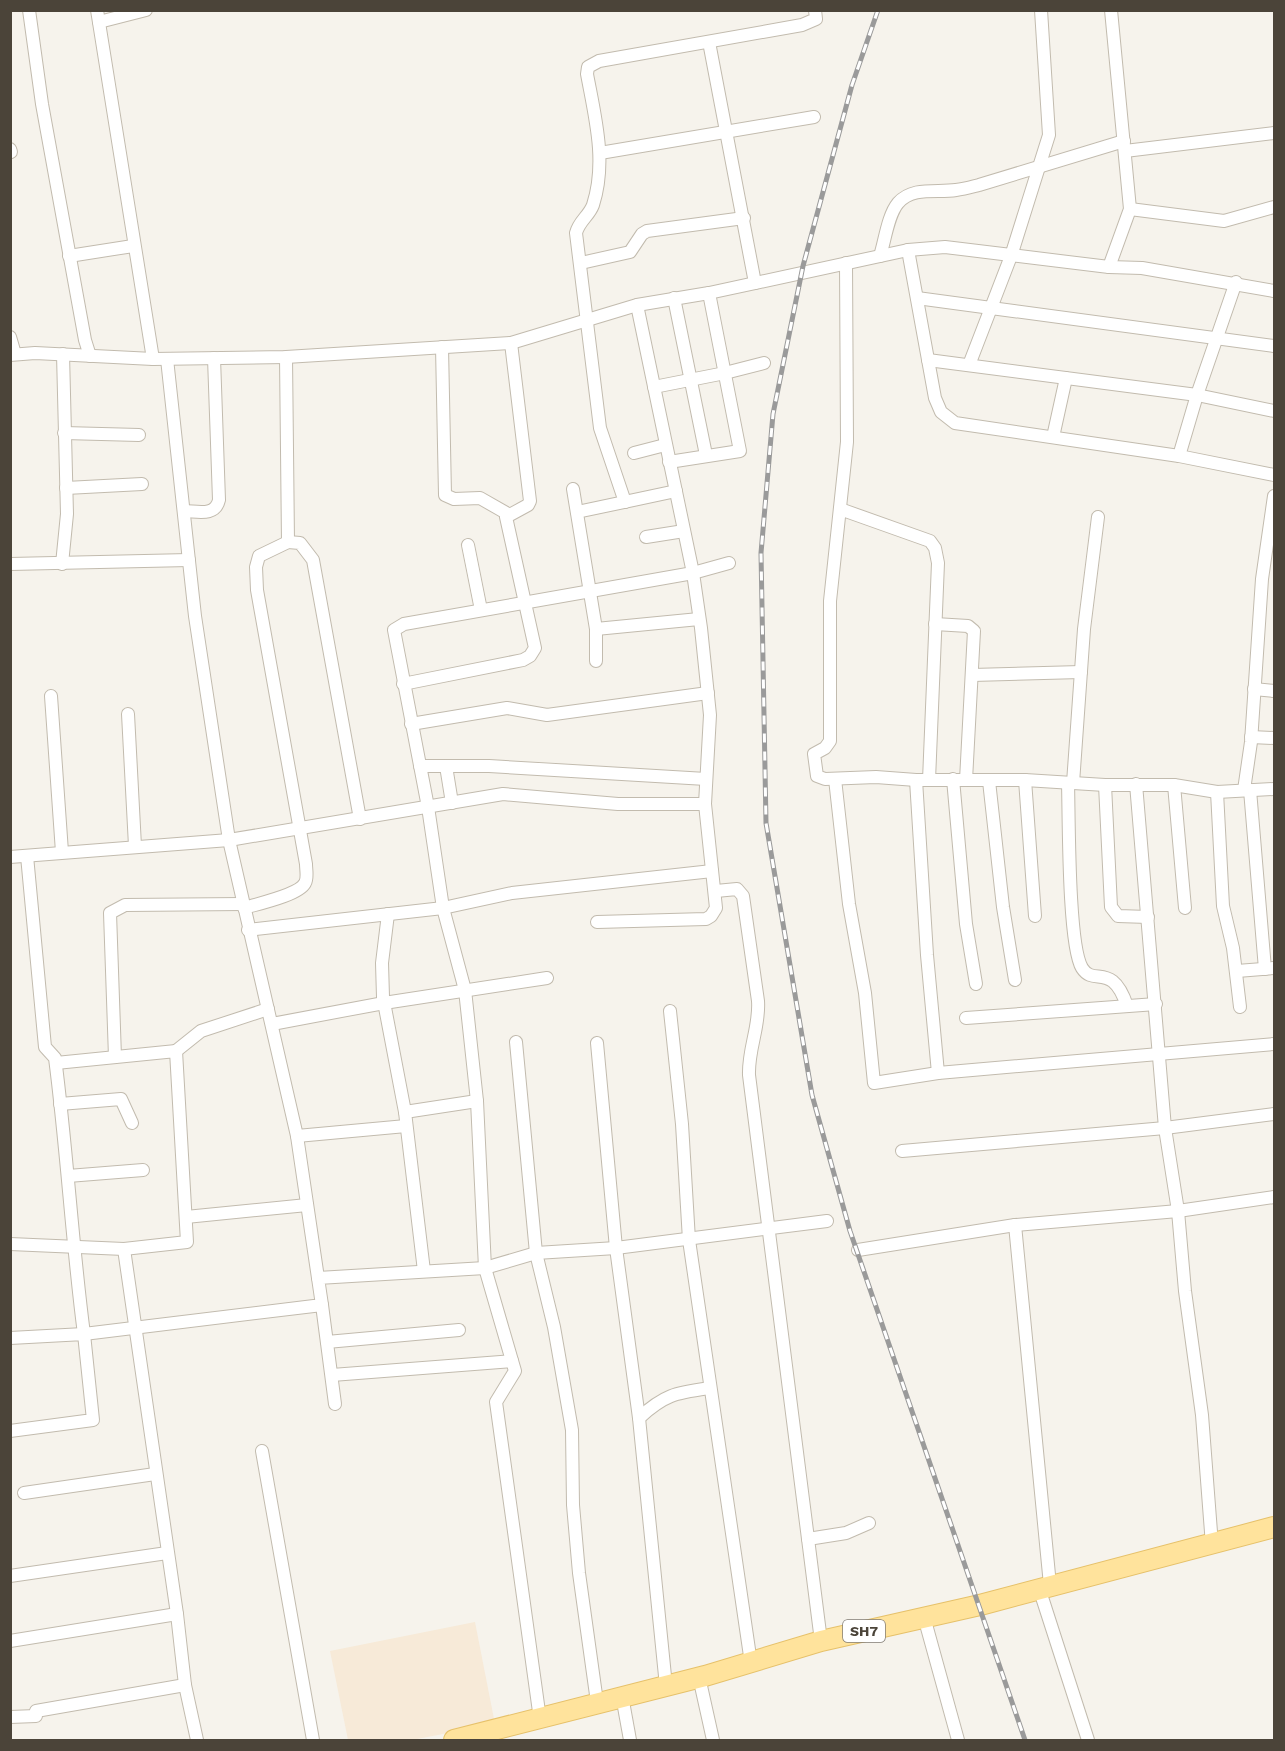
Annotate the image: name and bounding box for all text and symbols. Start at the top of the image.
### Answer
road number: SH7 [843,1620,885,1642]

